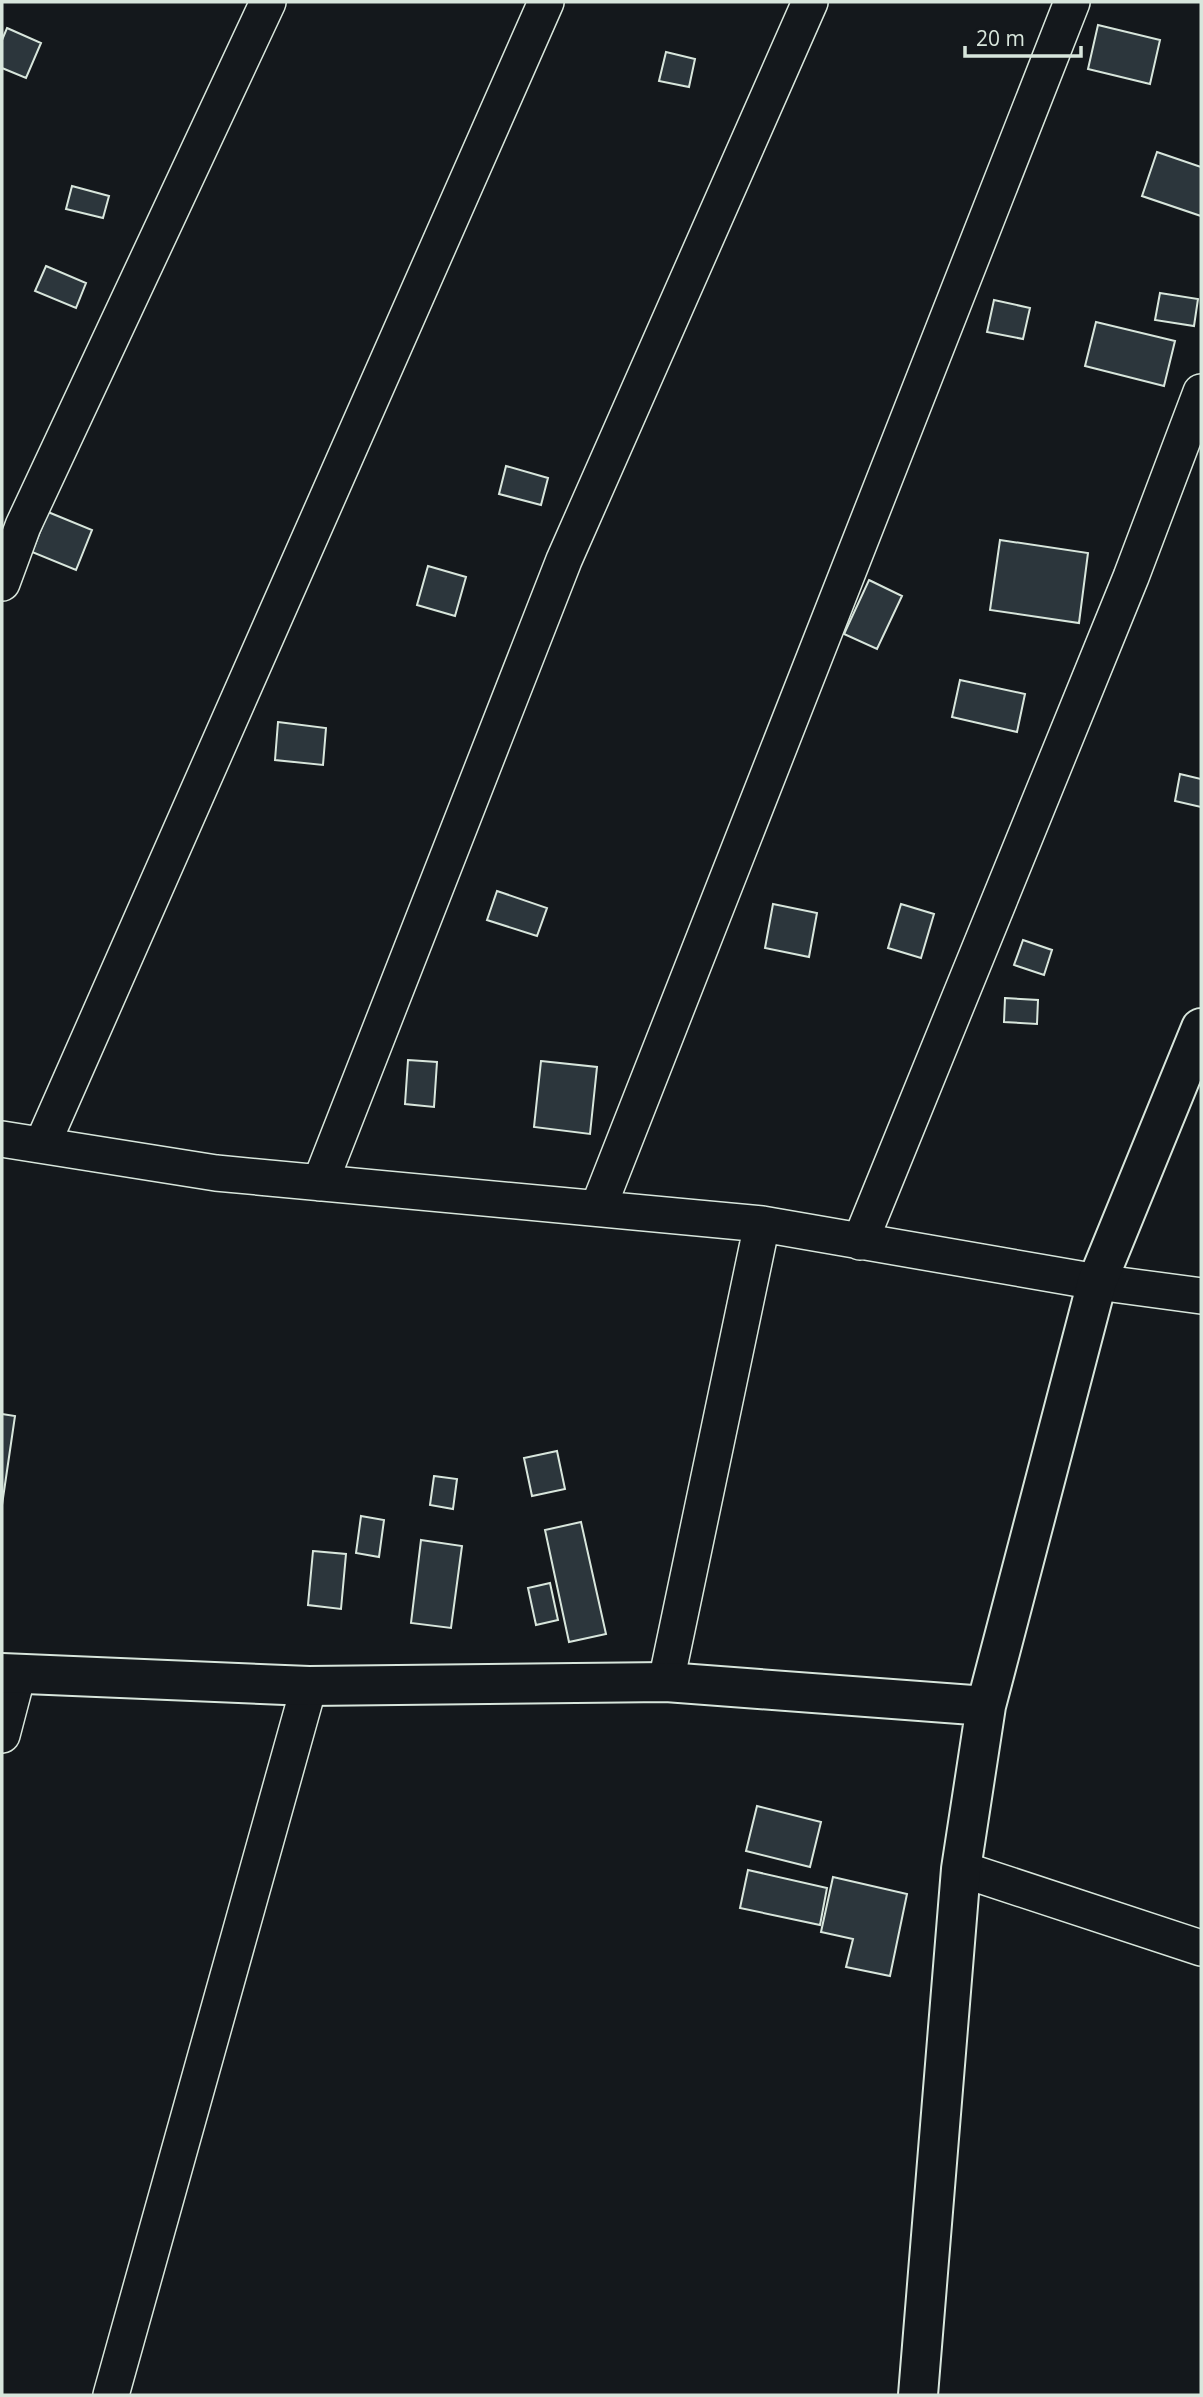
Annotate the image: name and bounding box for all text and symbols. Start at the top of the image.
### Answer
scale bar [965,14,1080,58]
text: 20 m [976,24,1025,52]

